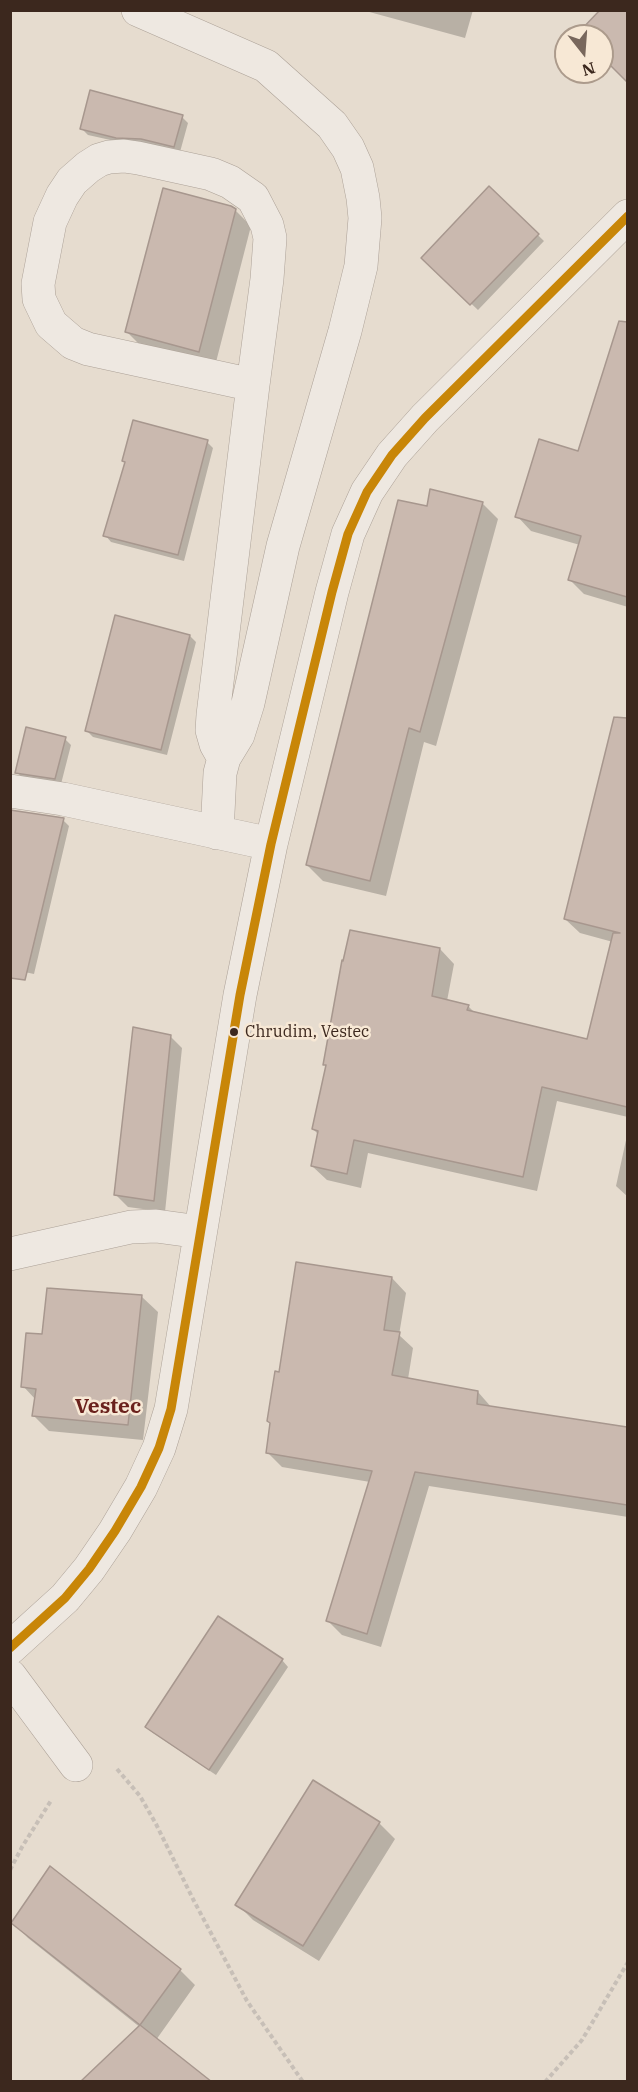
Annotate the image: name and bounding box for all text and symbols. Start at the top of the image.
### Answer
north arrow [554,24,614,84]
text: N [580,58,598,81]
place label: Chrudim, Vestec [245,1022,369,1042]
marker: Chrudim, Vestec [228,1026,240,1038]
district label: Vestec [75,1394,141,1420]

